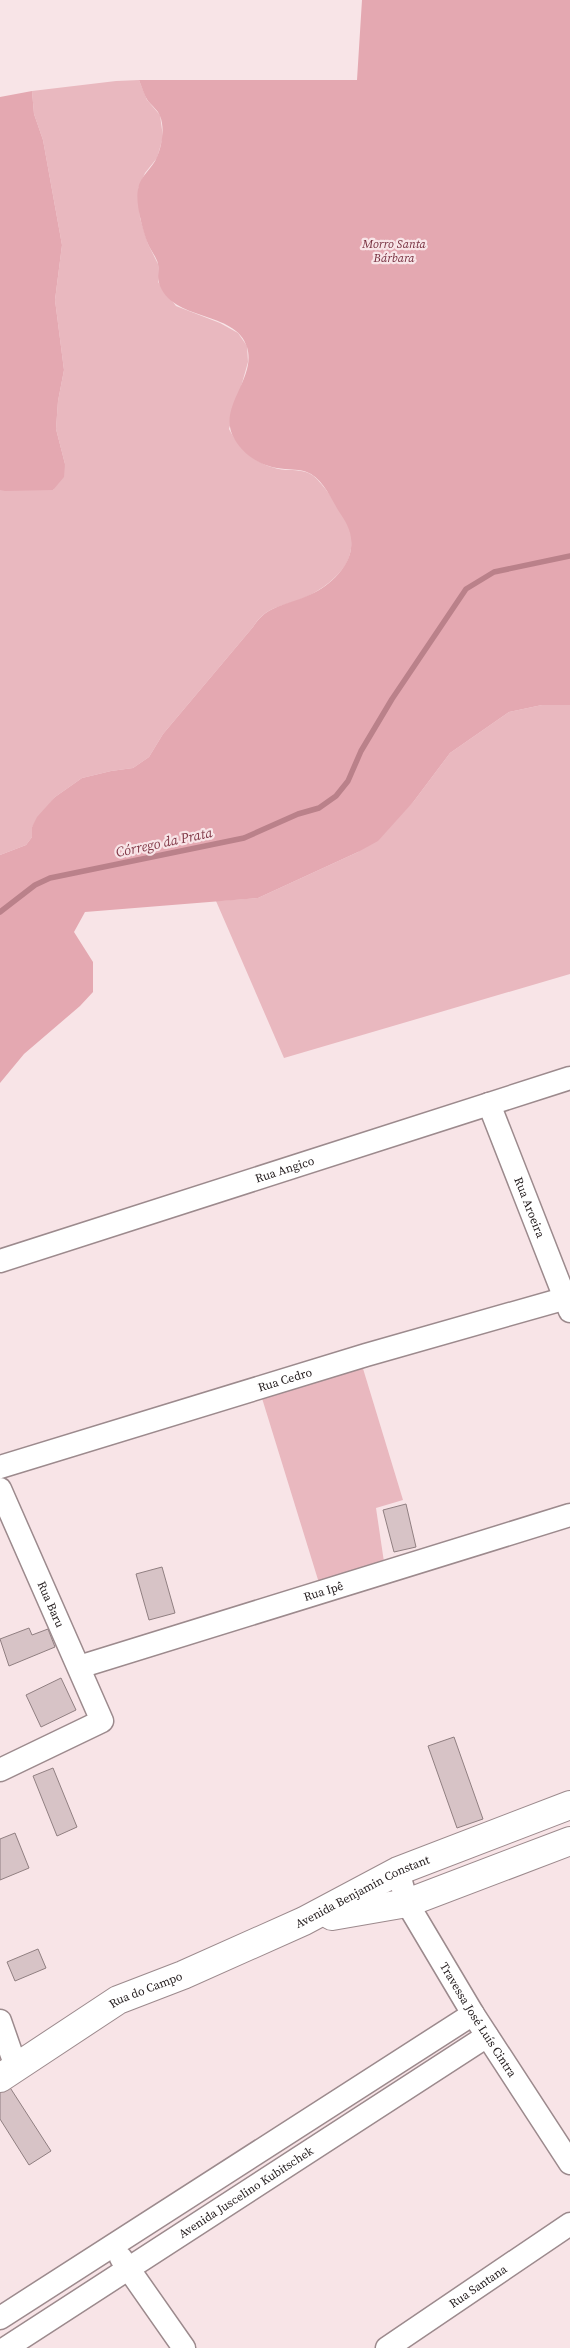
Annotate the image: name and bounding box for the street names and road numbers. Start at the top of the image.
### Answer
street label: Rua Angico [253,1153,317,1187]
street label: Rua Aroeira [510,1175,549,1241]
street label: Rua Cedro [256,1364,314,1396]
street label: Rua Ipê [302,1578,345,1605]
street label: Rua Baru [33,1579,68,1630]
street label: Avenida Benjamin Constant [293,1852,432,1932]
street label: Travessa José Luís Cintra [436,1959,521,2081]
street label: Rua do Campo [106,1968,185,2012]
street label: Avenida Juscelino Kubitschek [175,2143,317,2242]
street label: Rua Santana [446,2261,511,2312]

